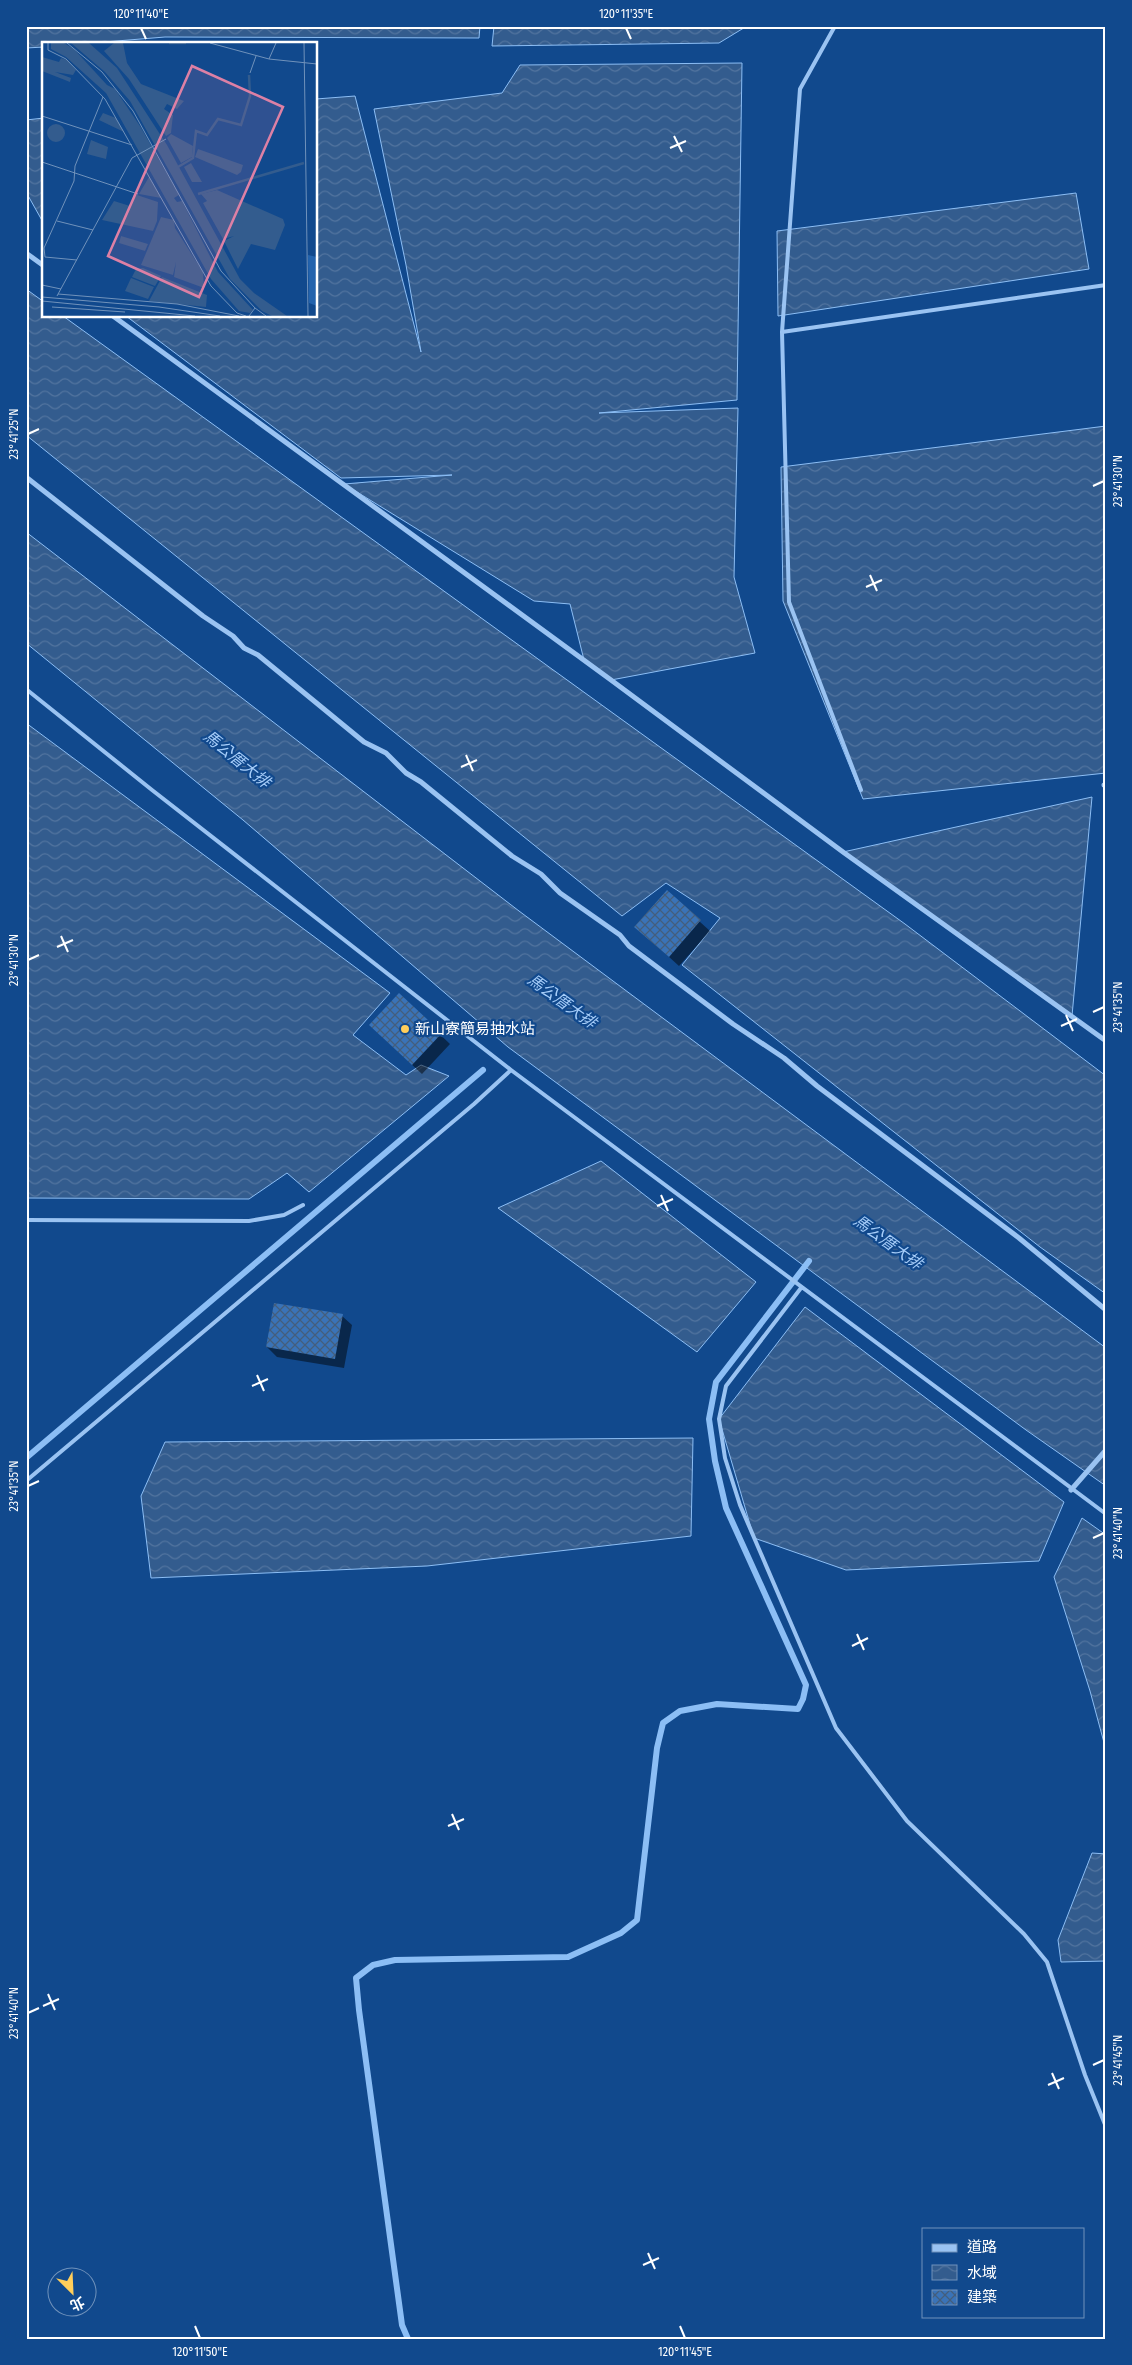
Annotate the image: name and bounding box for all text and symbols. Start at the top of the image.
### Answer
text: 120°11'40"E [113,7,169,21]
text: 120°11'35"E [599,7,653,21]
inset map [42,42,318,318]
text: 23°41'25"N [7,409,21,459]
text: 23°41'30"N [1111,455,1125,507]
water label: 馬公厝大排 [200,726,276,793]
text: 23°41'30"N [7,934,21,986]
water label: 馬公厝大排 [524,970,602,1033]
text: 23°41'35"N [1111,982,1125,1032]
place label: 新山寮簡易抽水站 [415,1020,535,1038]
marker: 新山寮簡易抽水站 [399,1023,411,1035]
water label: 馬公厝大排 [850,1211,928,1274]
text: 23°41'35"N [7,1461,21,1511]
text: 23°41'40"N [1111,1507,1125,1559]
text: 23°41'40"N [7,1987,21,2039]
text: 23°41'45"N [1111,2035,1125,2085]
legend [922,2228,1084,2318]
text: 道路 [967,2238,997,2256]
text: 水域 [967,2264,997,2282]
north arrow [48,2268,98,2318]
text: 建築 [967,2288,997,2306]
text: 北 [67,2293,87,2314]
text: 120°11'50"E [172,2345,228,2359]
text: 120°11'45"E [658,2345,712,2359]

